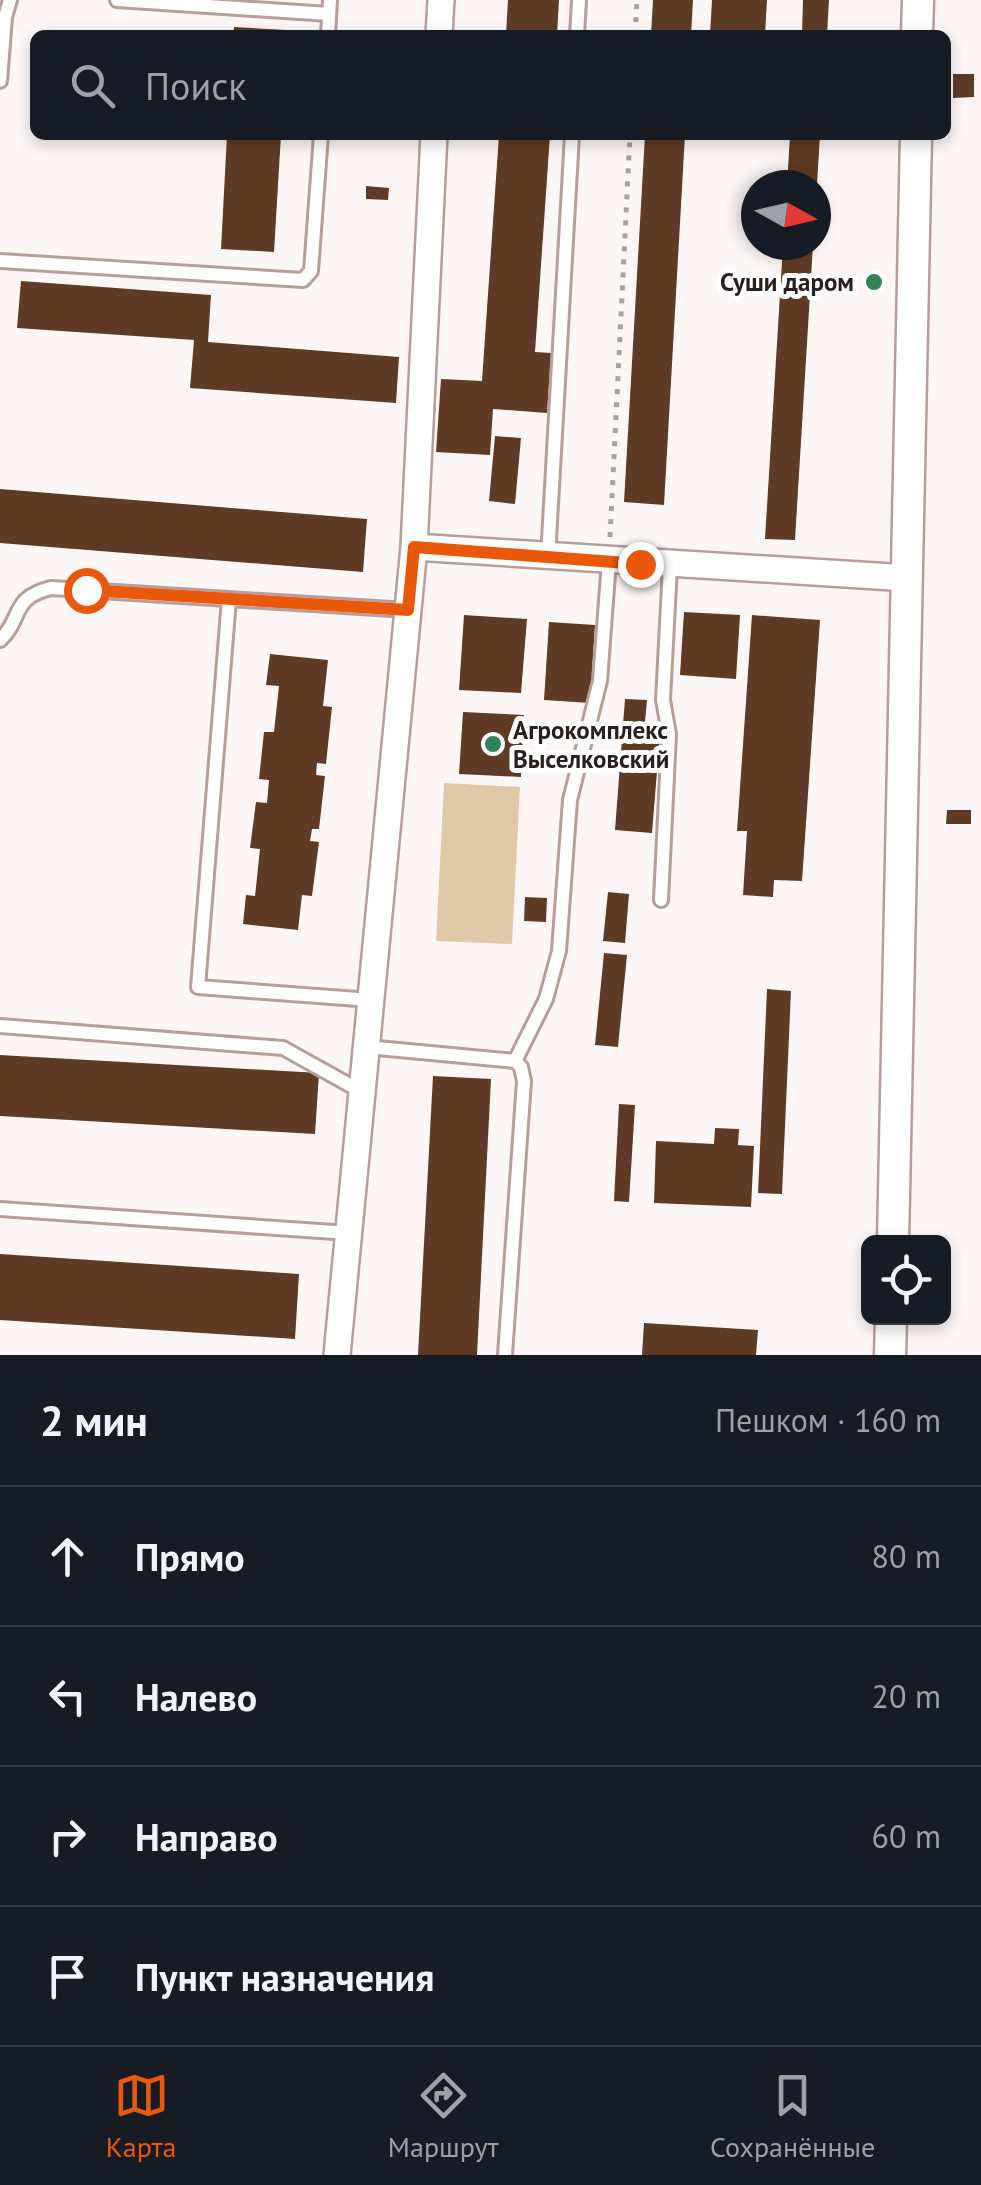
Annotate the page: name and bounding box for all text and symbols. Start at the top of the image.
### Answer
search box [30,30,951,140]
icon: search [65,58,120,113]
text: Поиск [145,61,246,110]
north arrow [741,170,831,260]
place label: Суши даром [720,266,854,298]
marker: Суши даром [863,271,885,293]
route end [618,542,664,588]
route start [64,568,110,614]
place label: Агрокомплекс Выселковский [513,714,669,775]
marker: Агрокомплекс Выселковский [482,733,504,755]
map controls [861,1235,951,1325]
button: locate [861,1235,951,1325]
text: 2 мин [40,1393,148,1448]
text: Пешком · 160 m [715,1399,941,1441]
icon: ahead [40,1529,95,1584]
text: Прямо [135,1532,245,1581]
text: 80 m [872,1535,941,1577]
icon: left [40,1669,95,1724]
text: Налево [135,1672,257,1721]
text: 20 m [872,1675,941,1717]
icon: right [40,1809,95,1864]
text: Направо [135,1812,278,1861]
text: 60 m [872,1815,941,1857]
icon: arrive [40,1949,95,2004]
text: Пункт назначения [135,1952,434,2001]
tab: Карта [106,2068,176,2165]
tab: Маршрут [388,2068,499,2165]
tab: Сохранённые [710,2068,875,2165]

